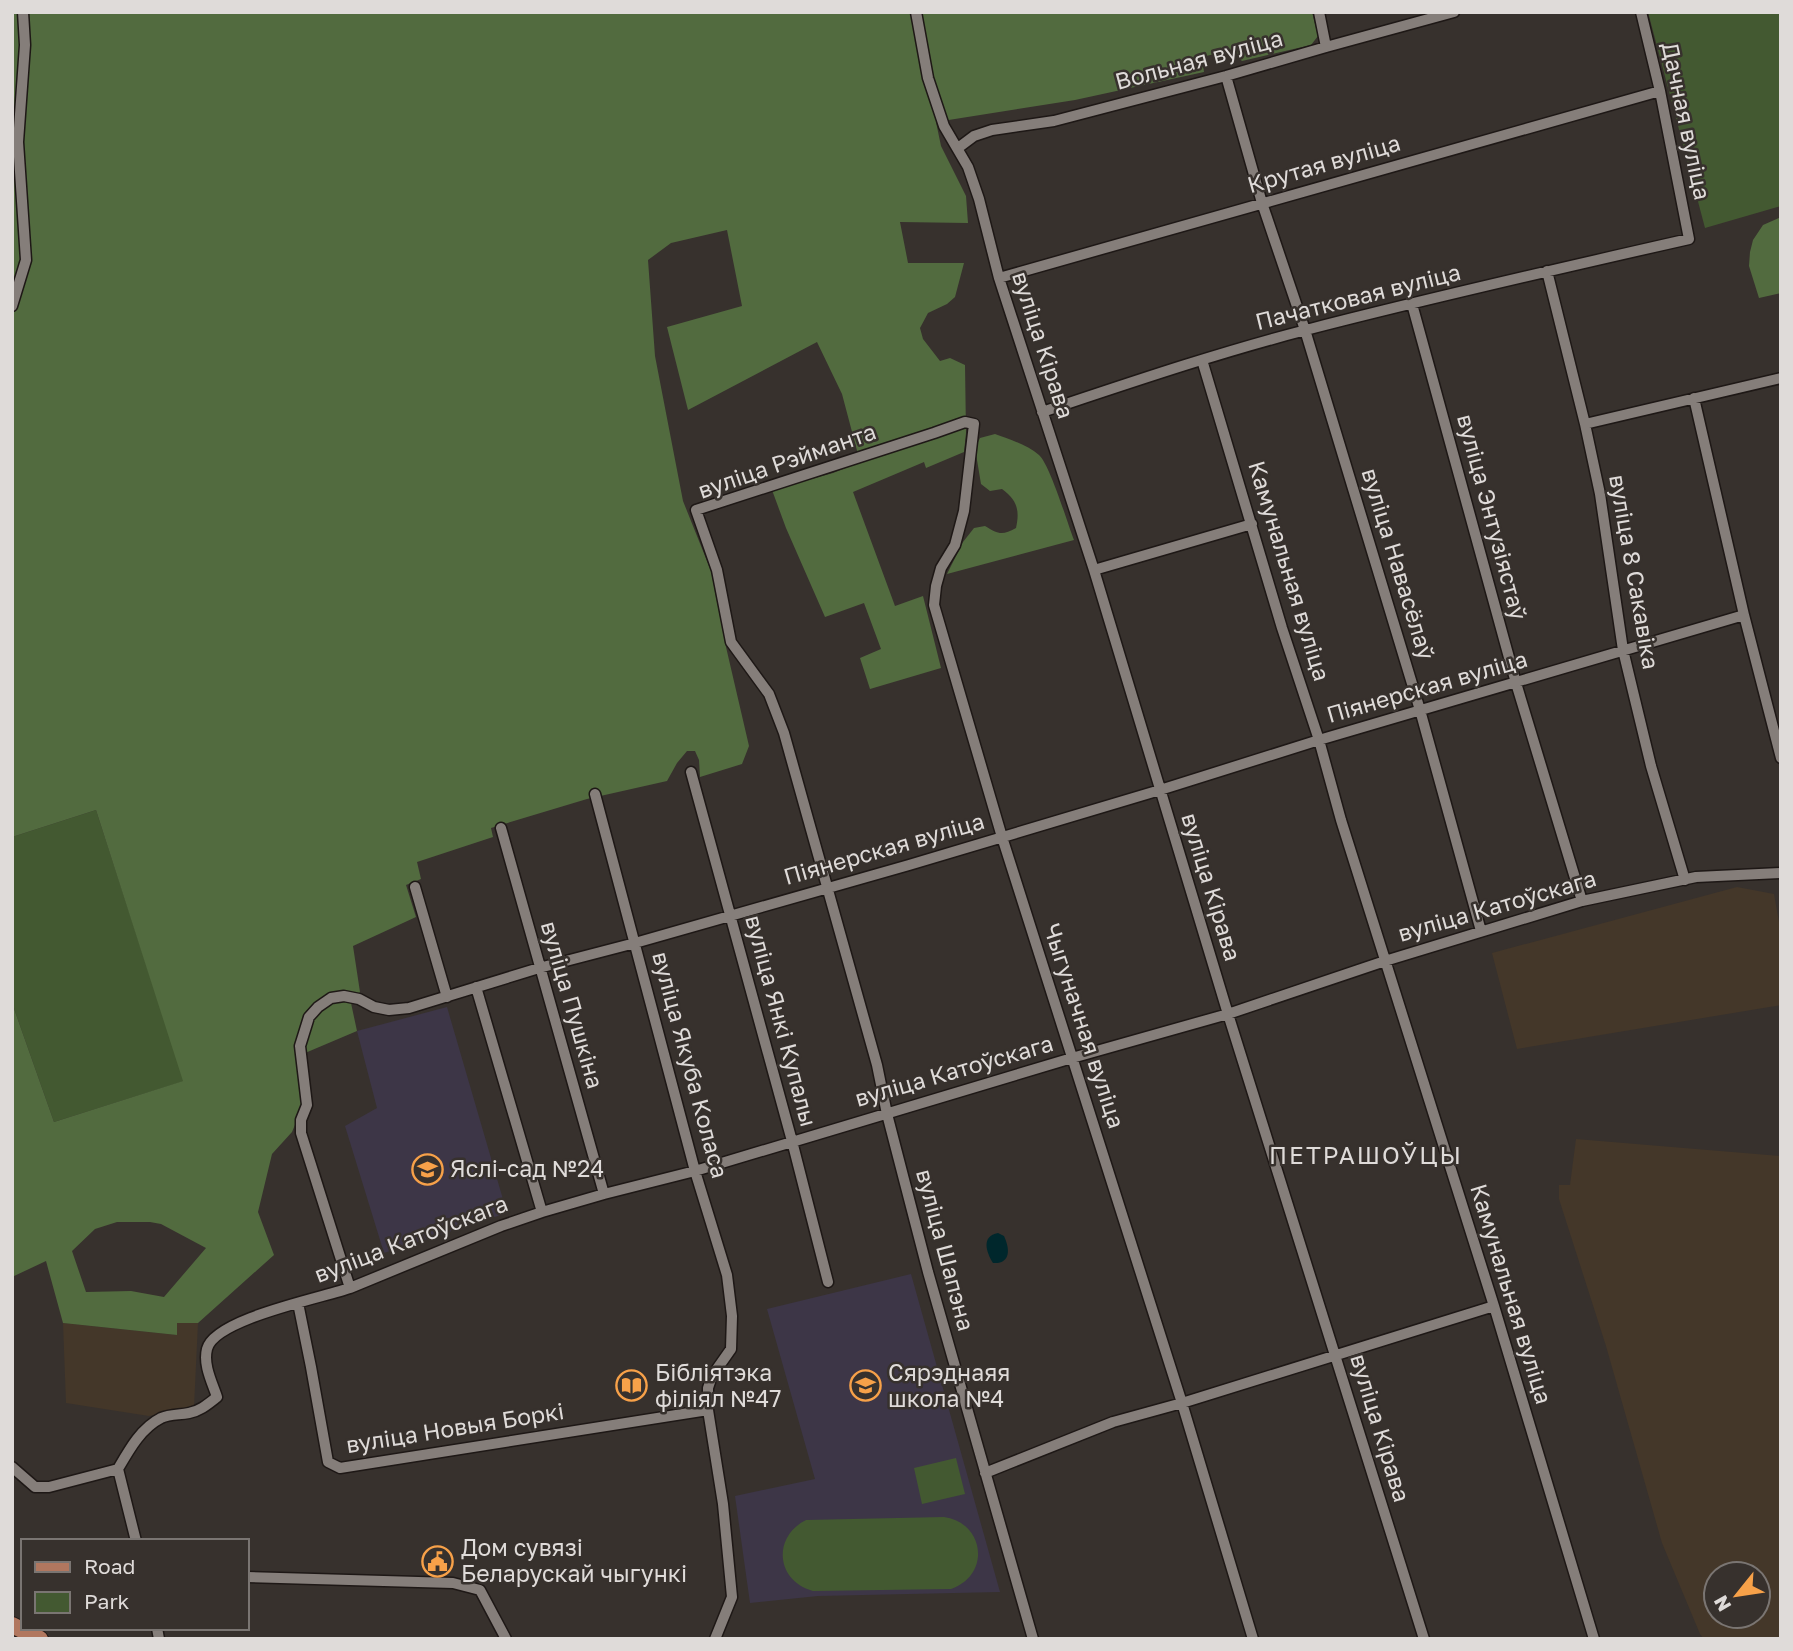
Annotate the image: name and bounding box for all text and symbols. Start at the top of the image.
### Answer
street label: Вольная вуліца [1112,23,1286,95]
street label: Дачная вуліца [1657,39,1717,202]
street label: Крутая вуліца [1244,128,1403,198]
street label: Пачатковая вуліца [1252,257,1463,335]
street label: вуліца Кірава [1007,268,1081,422]
street label: вуліца Энтузіястаў [1452,411,1534,623]
street label: вуліца Рэйманта [694,416,879,504]
street label: Камунальная вуліца [1243,457,1337,684]
street label: вуліца Навасёлаў [1357,465,1441,663]
street label: вуліца 8 Сакавіка [1604,472,1666,671]
street label: Піянерская вуліца [1323,644,1530,728]
street label: Піянерская вуліца [780,806,987,890]
street label: вуліца Кірава [1176,809,1248,964]
street label: вуліца Катоўскага [1394,863,1599,947]
street label: вуліца Янкі Купалы [740,912,824,1130]
street label: вуліца Пушкіна [536,918,610,1092]
street label: Чыгуначная вуліца [1039,920,1131,1132]
street label: вуліца Якуба Коласа [647,948,735,1181]
street label: вуліца Катоўскага [851,1028,1056,1112]
district label: ПЕТРАШОЎЦЫ [1269,1140,1463,1169]
school or university icon: Яслі-сад №24 [410,1152,444,1186]
place label: Яслі-сад №24 [450,1154,604,1182]
street label: вуліца Шапэна [911,1166,981,1334]
street label: Камунальная вуліца [1465,1180,1559,1407]
street label: вуліца Катоўскага [310,1188,511,1288]
street label: вуліца Кірава [1345,1350,1417,1505]
place label: Бібліятэка філіял №47 [655,1358,782,1412]
place label: Сярэднаяя школа №4 [888,1358,1010,1412]
library icon: Бібліятэка філіял №47 [615,1369,649,1403]
school or university icon: Сярэднаяя школа №4 [848,1369,882,1403]
street label: вуліца Новыя Боркі [344,1396,566,1458]
place label: Дом сувязі Беларускай чыгункі [461,1533,687,1587]
legend [21,1539,248,1630]
public building icon: Дом сувязі Беларускай чыгункі [421,1544,455,1578]
text: Road [84,1553,135,1579]
north arrow [1702,1560,1772,1630]
text: Park [84,1588,130,1614]
text: N [1708,1592,1735,1616]

